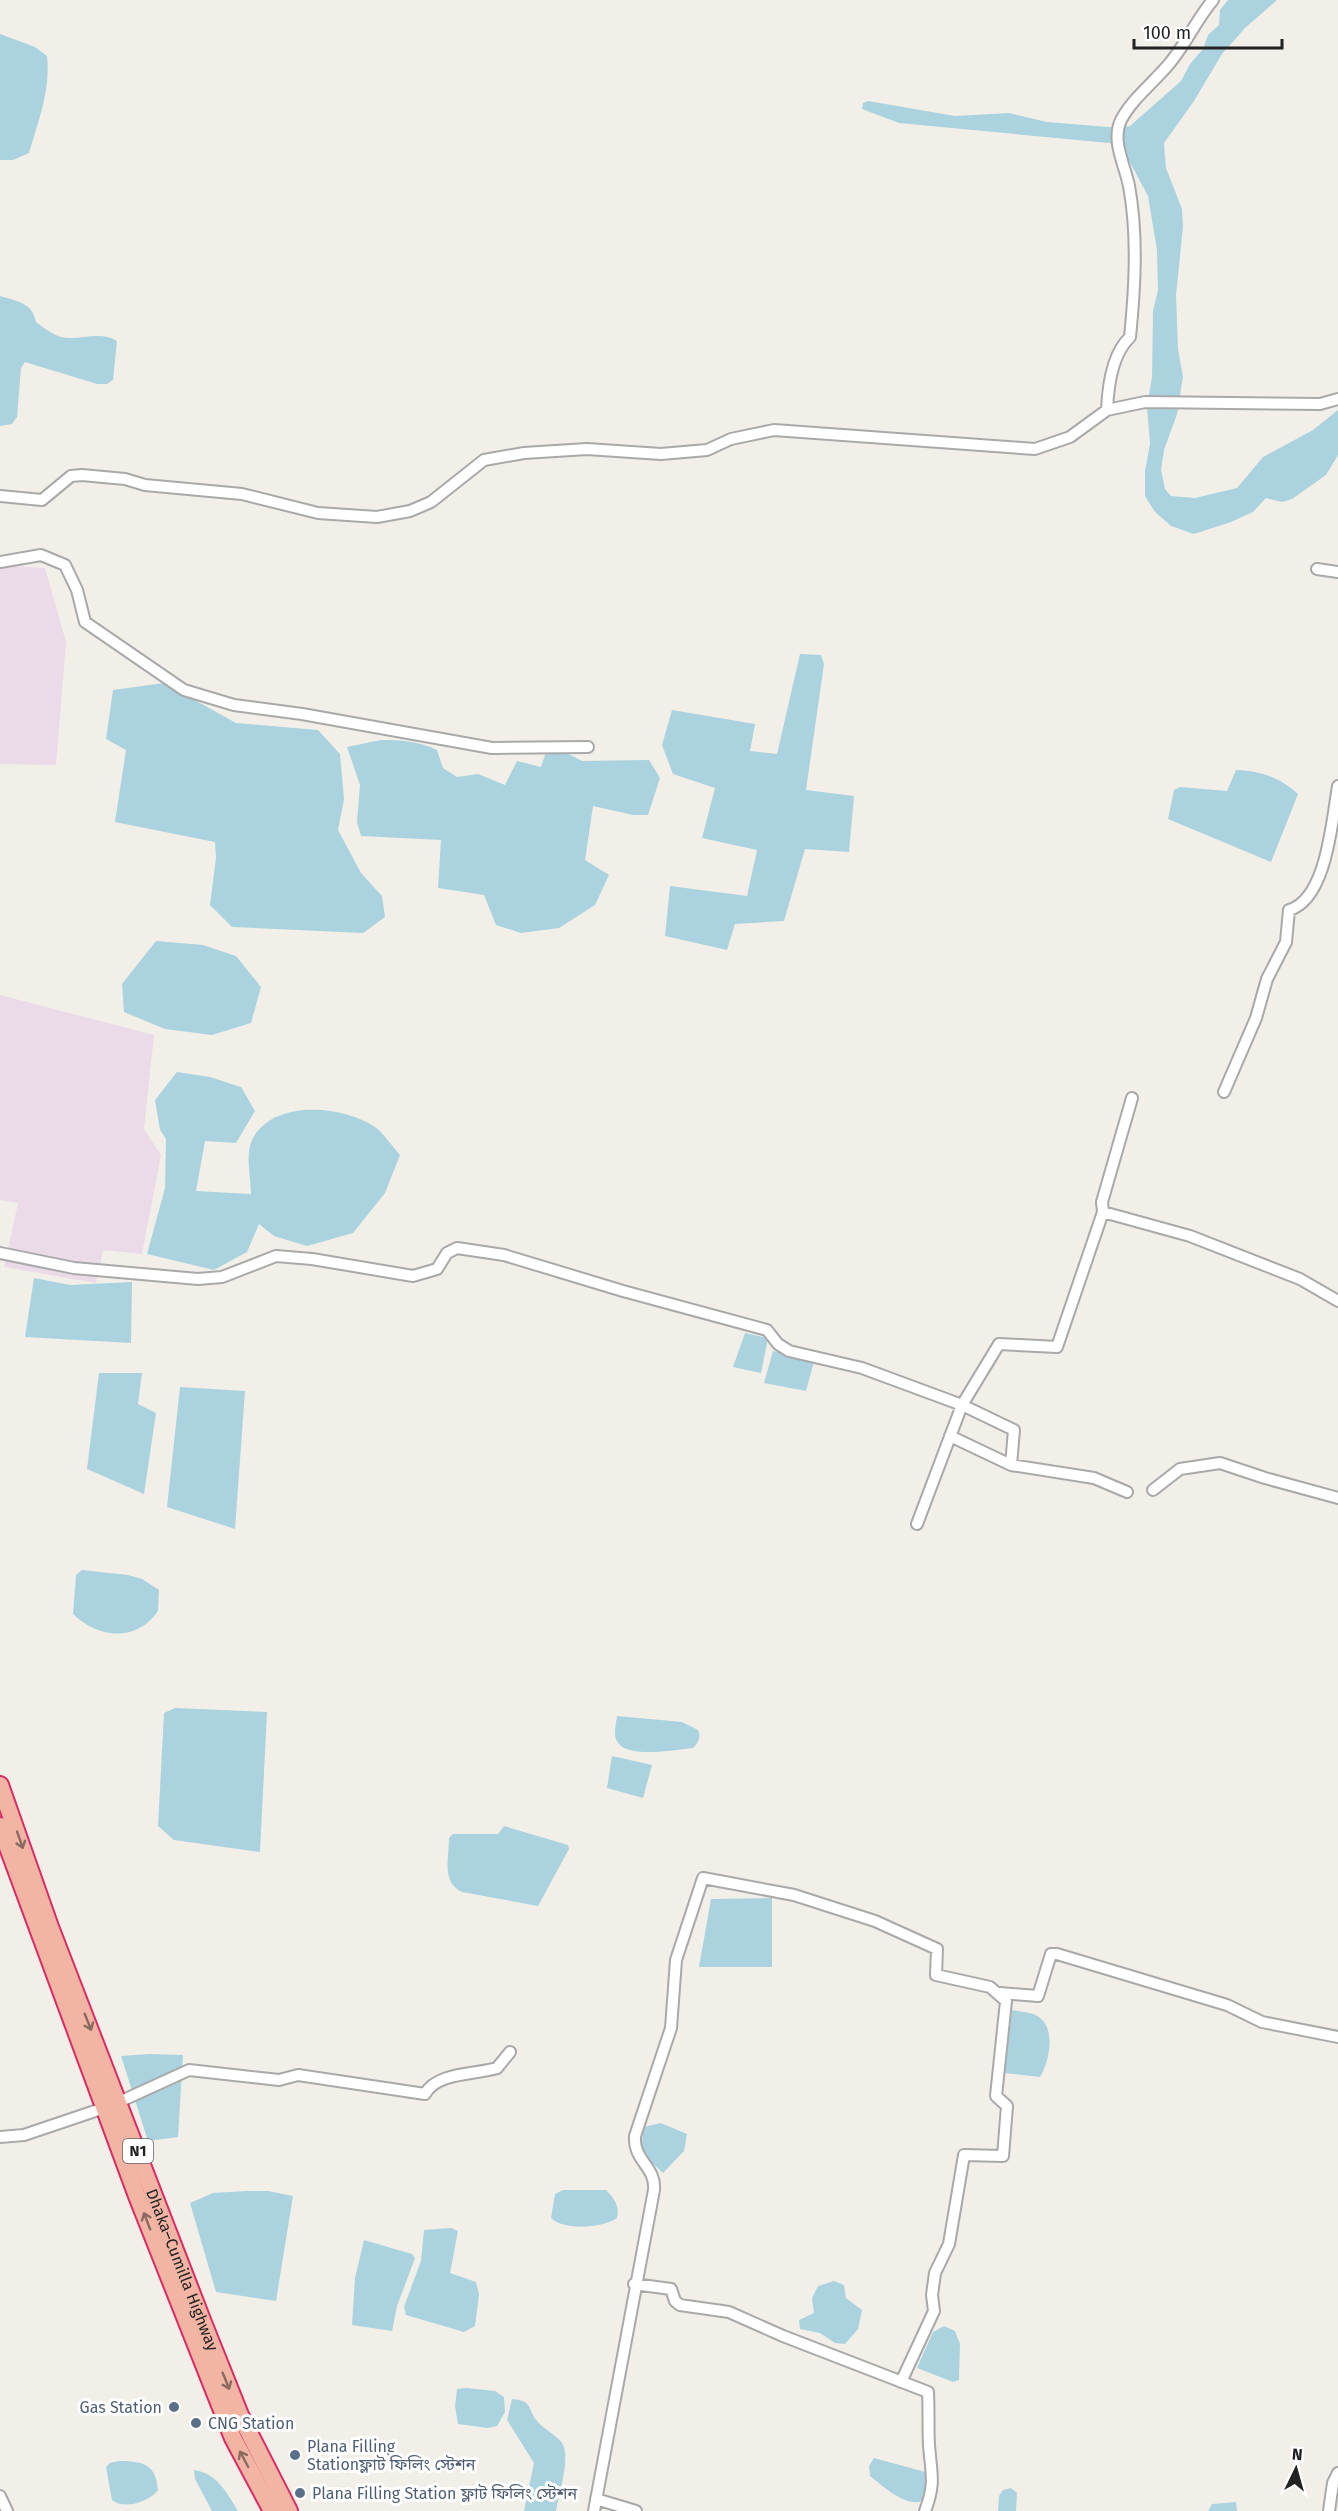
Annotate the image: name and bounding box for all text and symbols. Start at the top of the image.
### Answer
scale bar [1134,12,1282,50]
text: 100 m [1143,22,1191,44]
one-way arrow [15,1830,26,1849]
one-way arrow [84,2013,95,2031]
road number: N1 [123,2139,153,2163]
street label: Dhaka–Cumilla Highway [142,2186,222,2354]
one-way arrow [141,2212,152,2230]
one-way arrow [222,2371,233,2390]
place label: Gas Station [80,2398,162,2417]
marker: Gas Station [167,2400,181,2414]
place label: CNG Station [208,2414,294,2433]
marker: CNG Station [189,2416,203,2430]
place label: Plana Filling Stationফ্লাট ফিলিং স্টেশন [307,2437,476,2474]
north arrow [1266,2439,1326,2499]
text: N [1291,2445,1303,2464]
marker: Plana Filling Stationফ্লাট ফিলিং স্টেশন [288,2448,302,2462]
one-way arrow [238,2451,249,2469]
place label: Plana Filling Station ফ্লাট ফিলিং স্টেশন [312,2484,577,2503]
marker: Plana Filling Station ফ্লাট ফিলিং স্টেশন [293,2486,307,2500]

